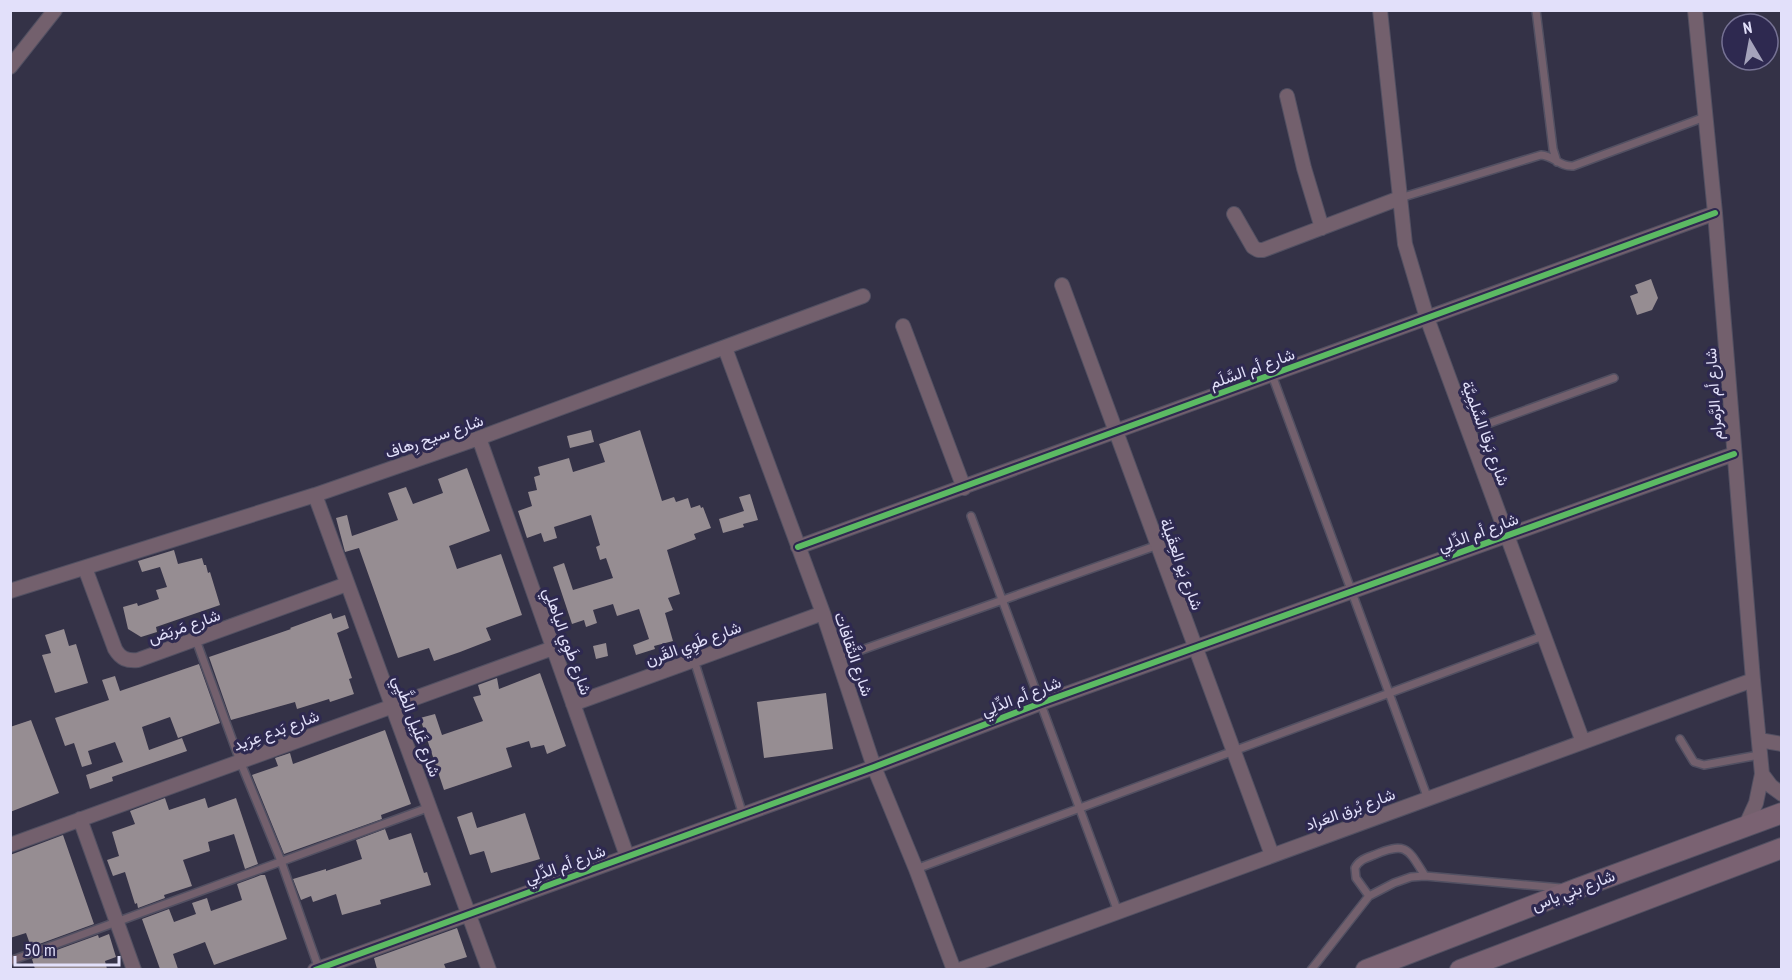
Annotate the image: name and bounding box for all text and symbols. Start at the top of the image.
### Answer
north arrow [1720,12,1780,72]
text: N [1741,17,1753,38]
street label: شارع أم السَّلَم [1207,343,1298,395]
street label: شارع أم الرَّمرام [1700,347,1728,441]
street label: شارع بَرقا السِّلِمِيَّة [1456,378,1514,489]
street label: شارع سيح رِهاف [382,410,487,465]
street label: شارع أم الدِّلِي [1435,508,1522,560]
street label: شارع يَو العِقَيلة [1154,515,1208,613]
street label: شارع طَوِي الياهلِي [536,585,597,699]
street label: شارع مَربَض [145,604,223,650]
street label: شارع الثَّقافات [828,609,878,699]
street label: شارع طَوِي القَرن [642,616,745,673]
street label: شارع غَلِيل الطَّيِي [385,672,447,781]
street label: شارع أم الدِّلِي [978,672,1065,724]
street label: شارع بَدع عِرَيد [230,705,322,757]
street label: شارع بُرق العَراد [1302,783,1398,836]
street label: شارع أم الدِّلِي [522,840,609,892]
street label: شارع بني ياس [1529,865,1619,919]
scale bar [15,929,118,967]
text: 50 m [24,938,56,961]

